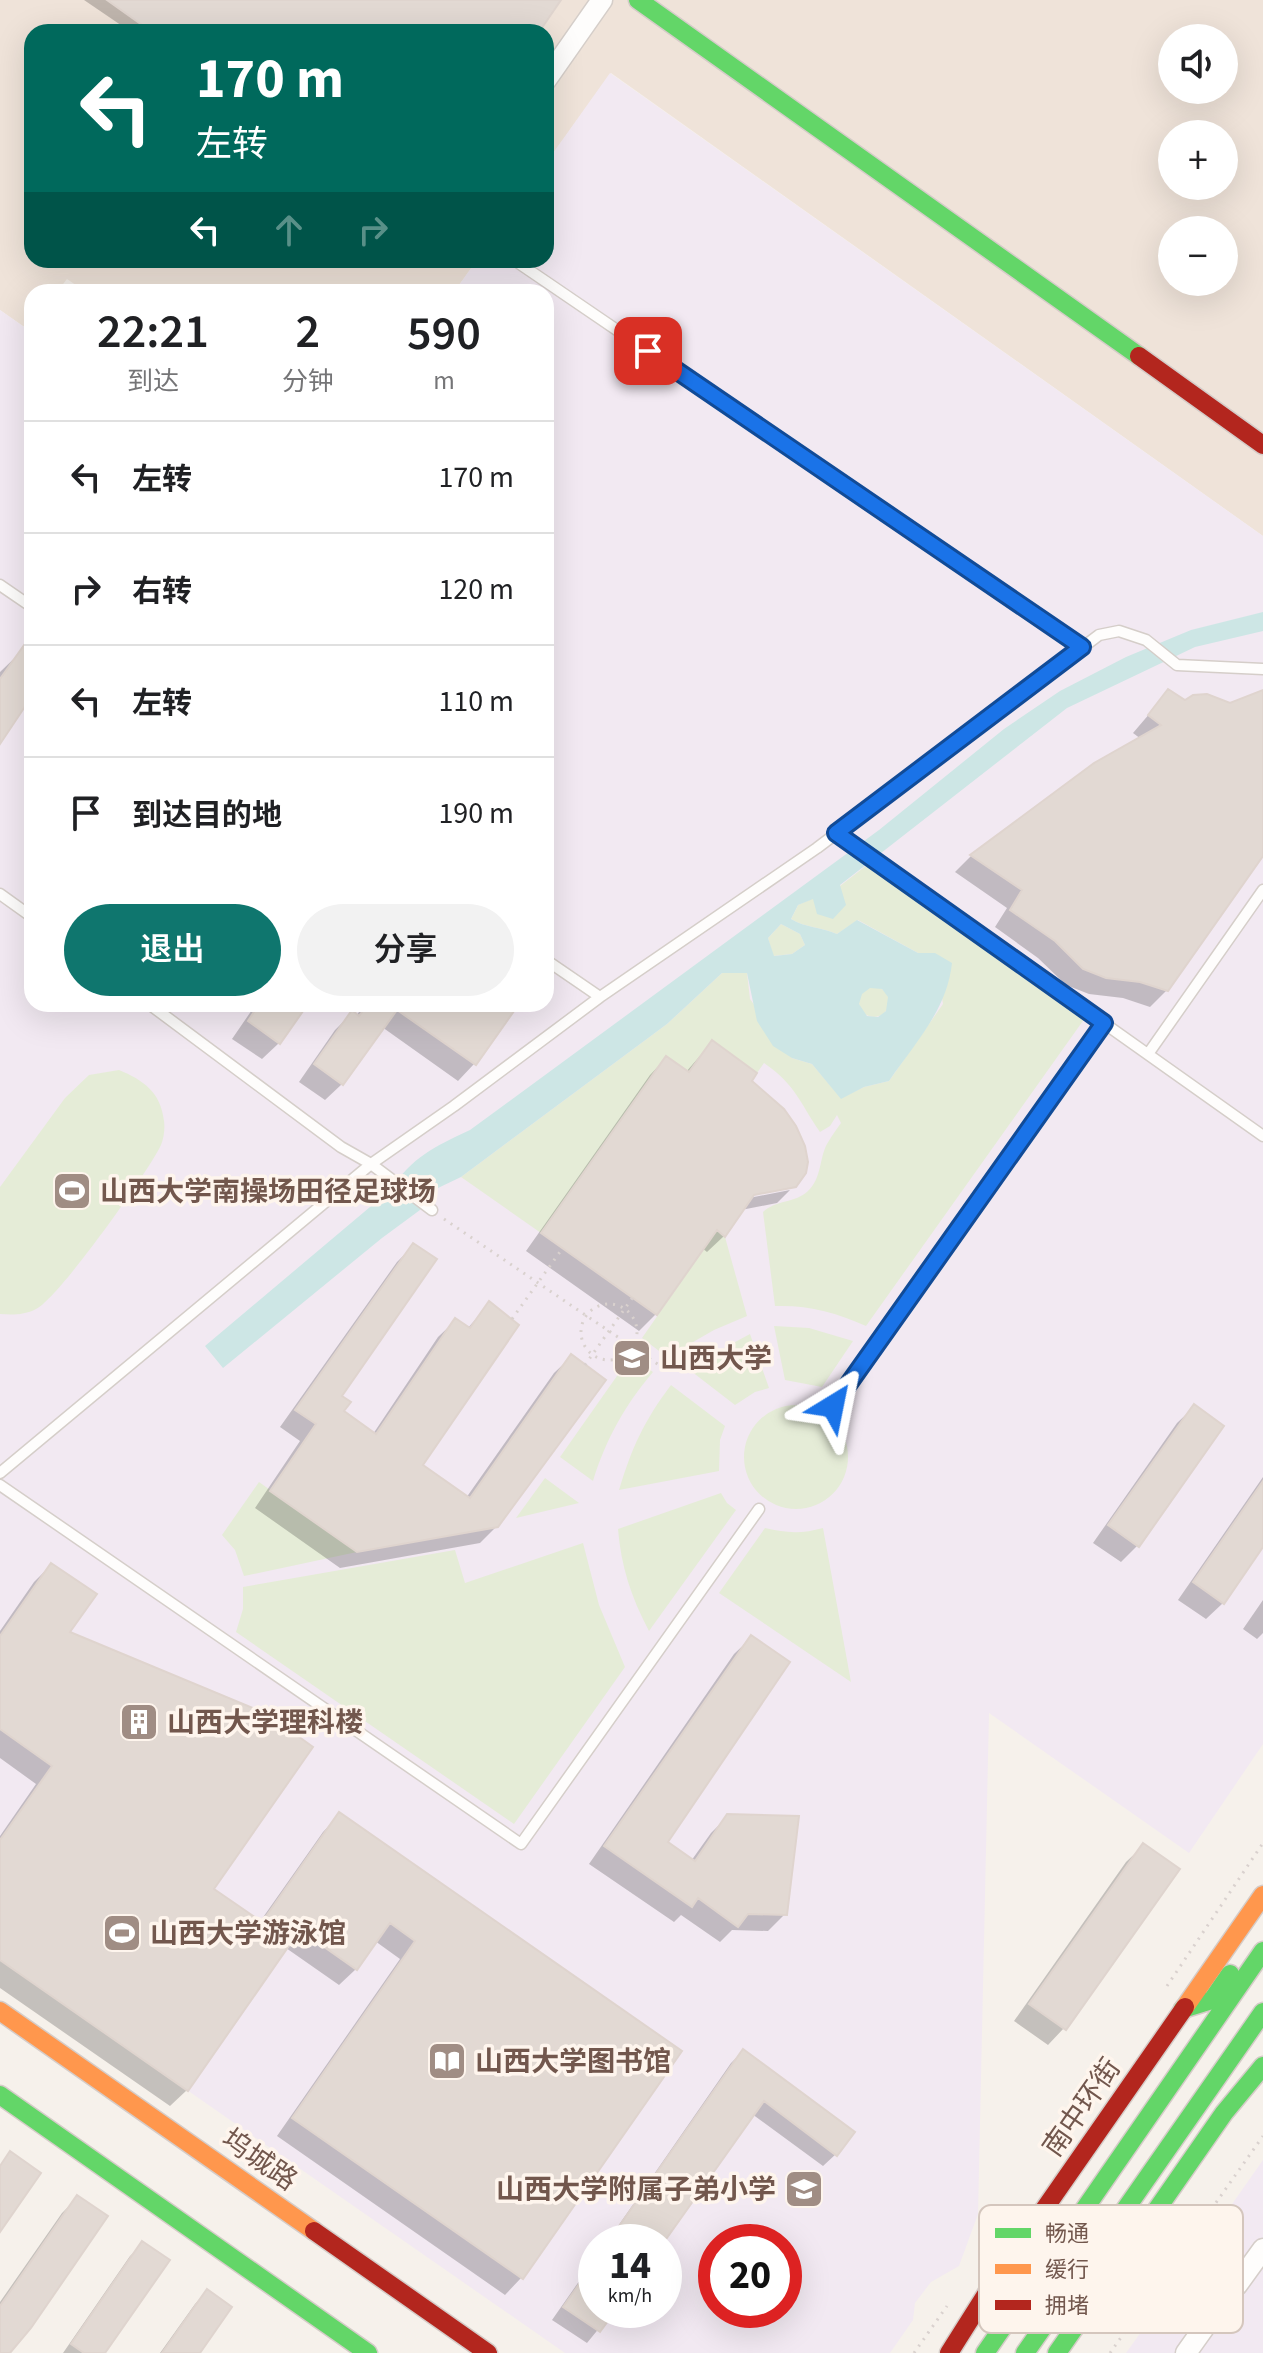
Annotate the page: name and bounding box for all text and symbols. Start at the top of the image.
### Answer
map controls [1158,24,1238,296]
button: sound [1158,24,1238,104]
text: 170 m [196,40,344,119]
icon: left [64,56,168,160]
text: 左转 [196,119,268,170]
button: + [1158,120,1238,200]
icon: left [183,208,227,252]
icon: ahead [267,208,311,252]
icon: right [351,208,395,252]
button: − [1158,216,1238,296]
text: 22:21 [97,298,209,366]
text: 2 [296,298,320,366]
text: 590 [407,300,481,368]
pin [614,317,682,385]
icon: arrive [626,329,670,373]
text: m [433,362,455,399]
text: 到达 [127,363,179,400]
text: 分钟 [282,363,334,400]
icon: left [64,455,108,499]
text: 170 m [438,456,514,499]
text: 左转 [132,458,192,501]
icon: right [64,567,108,611]
text: 120 m [438,568,514,611]
text: 右转 [132,570,192,613]
icon: left [64,679,108,723]
text: 110 m [438,680,514,723]
text: 左转 [132,682,192,725]
icon: arrive [64,791,108,835]
text: 190 m [438,792,514,835]
text: 到达目的地 [132,794,282,837]
button: 退出 [64,904,281,996]
button: 分享 [297,904,514,996]
sports icon: 山西大学南操场田径足球场 [51,1170,93,1212]
place label: 山西大学南操场田径足球场 [100,1172,436,1212]
school or university icon: 山西大学 [611,1337,653,1379]
place label: 山西大学 [660,1339,772,1379]
position arrow [791,1364,875,1448]
building icon: 山西大学理科楼 [118,1701,160,1743]
place label: 山西大学理科楼 [167,1703,363,1743]
sports icon: 山西大学游泳馆 [101,1912,143,1954]
place label: 山西大学游泳馆 [150,1914,346,1954]
library icon: 山西大学图书馆 [426,2040,468,2082]
place label: 山西大学图书馆 [475,2042,671,2082]
street label: 南中环街 [1033,2050,1130,2165]
street label: 坞城路 [214,2119,305,2200]
school or university icon: 山西大学附属子弟小学 [783,2168,825,2210]
place label: 山西大学附属子弟小学 [496,2170,776,2210]
legend [979,2205,1243,2333]
text: 畅通 [1045,2218,1089,2250]
speed limit sign: 20 [698,2224,802,2328]
text: 14 [609,2237,651,2294]
text: 缓行 [1045,2254,1089,2286]
text: km/h [608,2282,652,2310]
text: 拥堵 [1045,2290,1089,2322]

